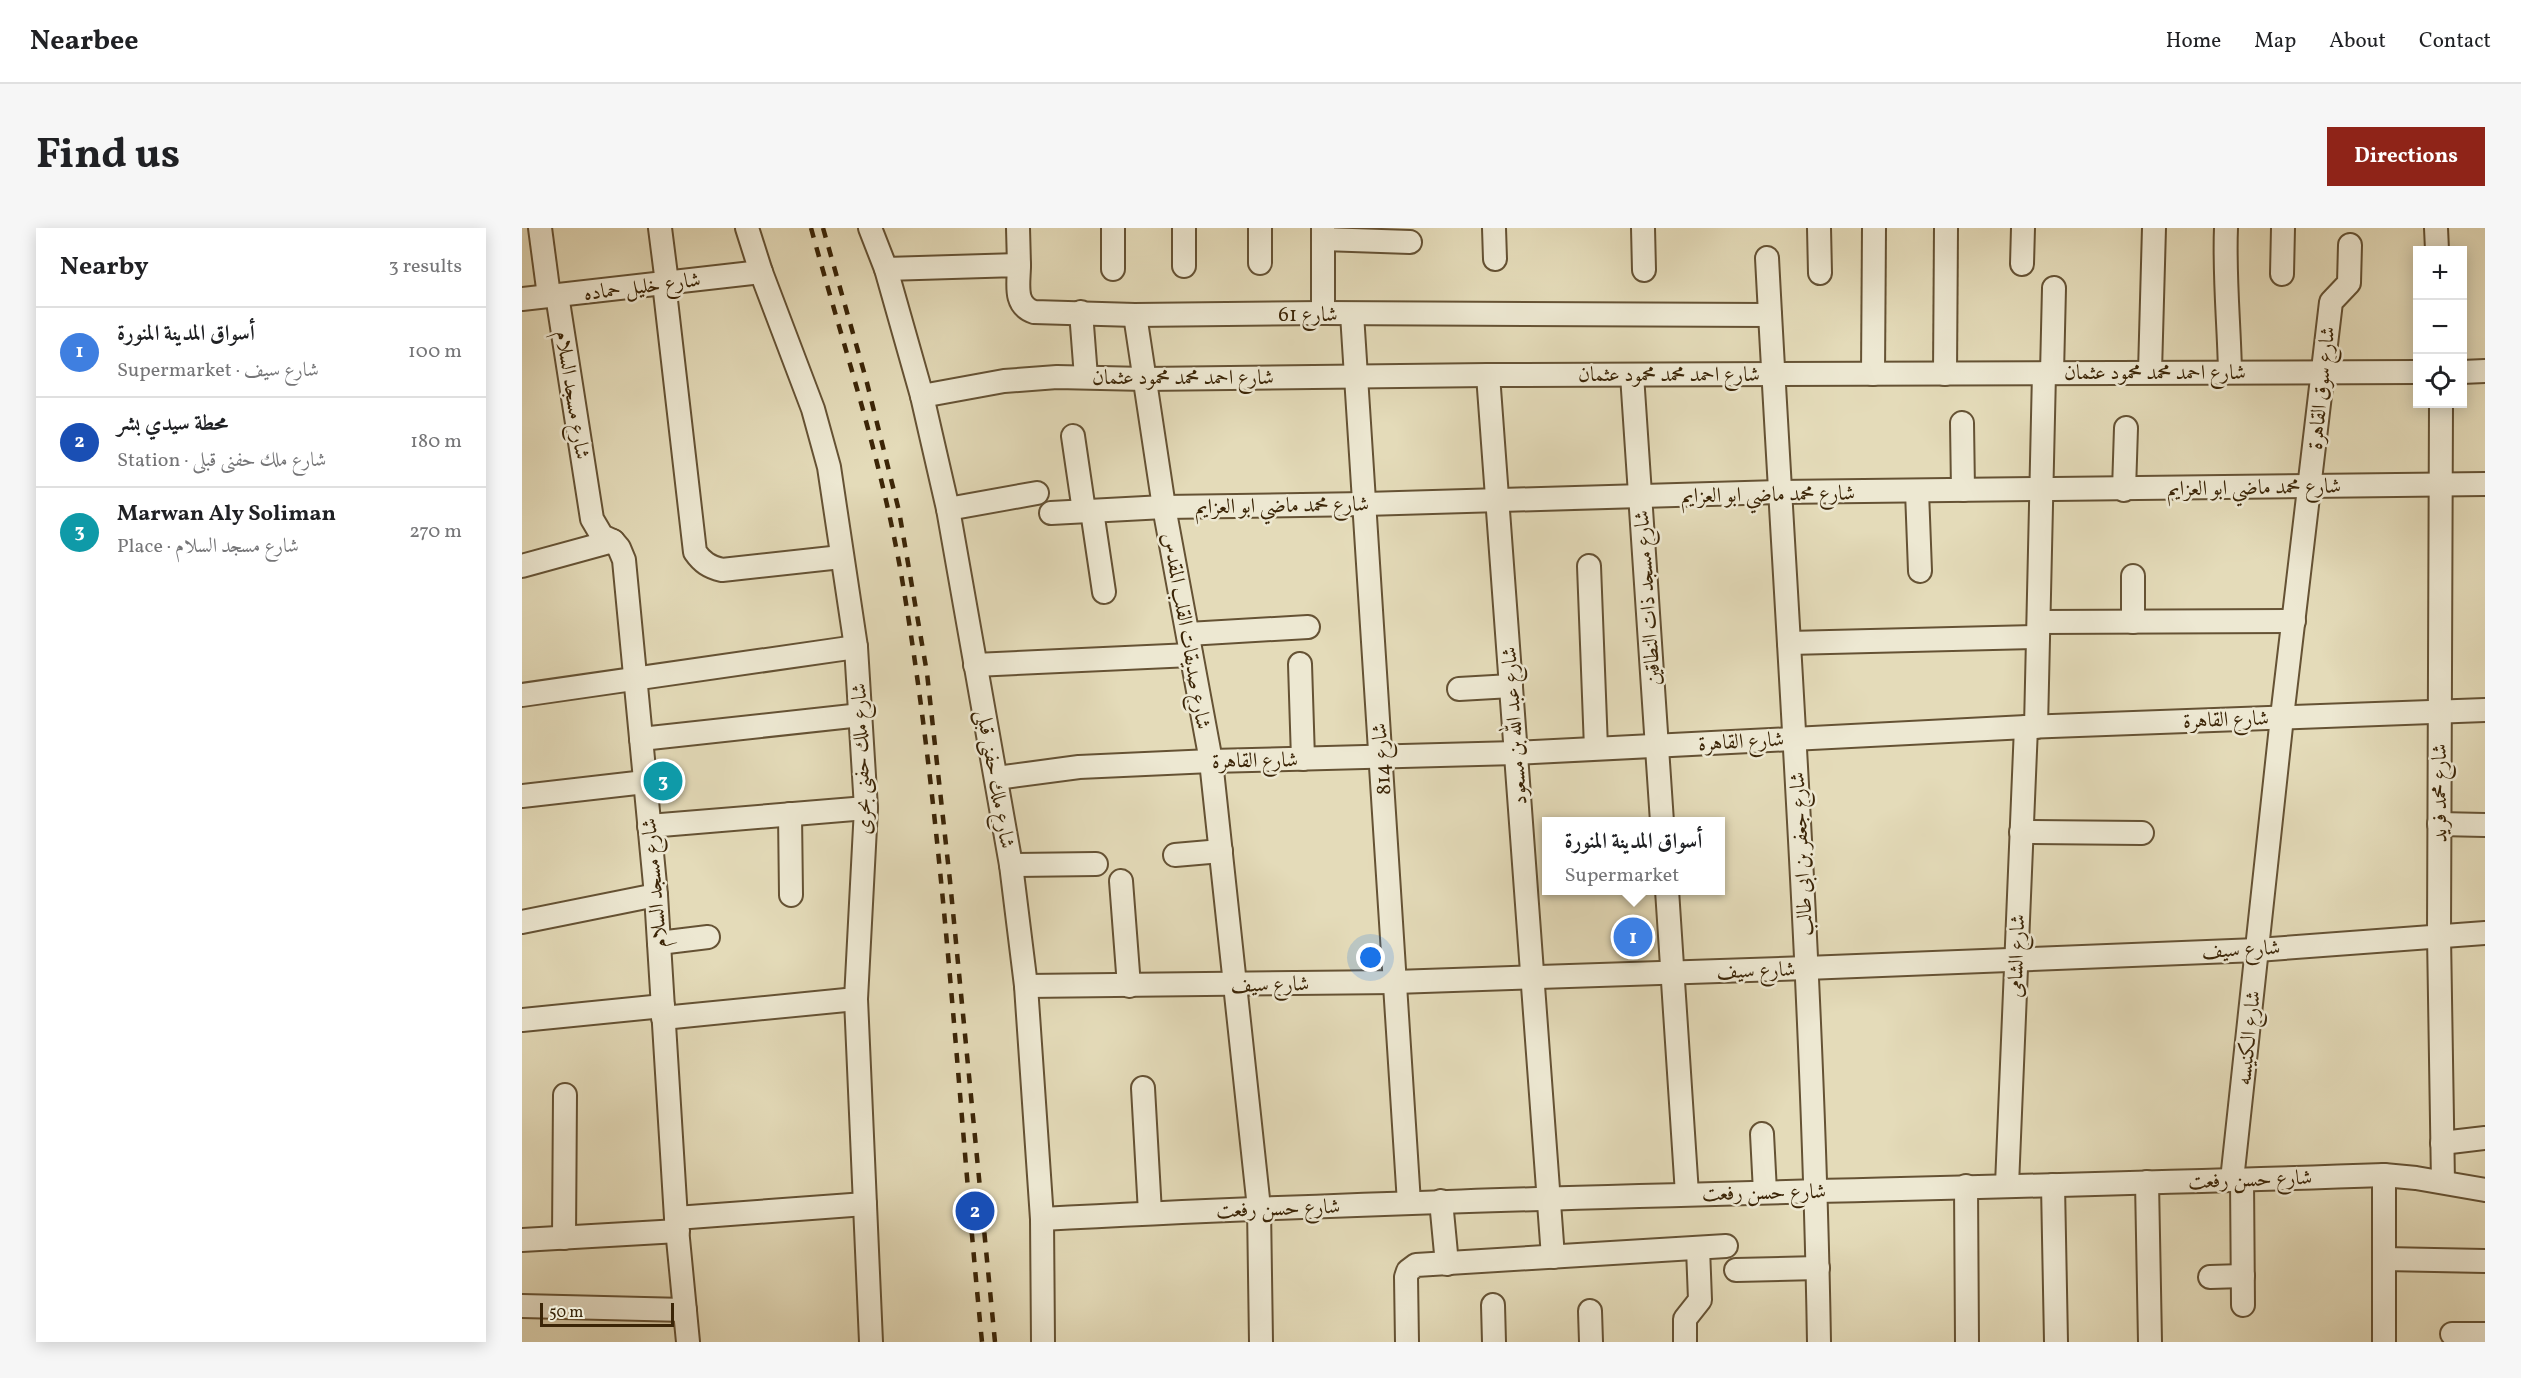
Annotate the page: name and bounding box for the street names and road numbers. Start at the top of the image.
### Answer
street label: شارع خليل حماده [582,266,703,311]
street label: شارع 61 [1278,301,1338,332]
street label: شارع سوق القاهرة [2302,325,2345,451]
street label: شارع مسجد السلام [545,329,596,462]
street label: شارع احمد محمد محمود عثمان [2064,359,2246,390]
street label: شارع احمد محمد محمود عثمان [1578,361,1760,392]
street label: شارع احمد محمد محمود عثمان [1092,364,1274,395]
street label: شارع محمد ماضي ابو العزايم [2167,472,2341,509]
street label: شارع محمد ماضي ابو العزايم [1681,479,1855,516]
street label: شارع محمد ماضي ابو العزايم [1195,490,1369,527]
street label: شارع مسجد ذات النطاقين [1628,509,1671,686]
street label: شارع صديقات القلب المقدس [1152,531,1217,732]
street label: شارع عبد الله بن مسعود [1492,646,1537,806]
street label: شارع ملك حفنى بحرى [845,682,882,836]
street label: شارع القاهرة [2183,705,2270,738]
street label: شارع ملك حفنى قبلى [966,707,1021,851]
street label: شارع 814 [1366,722,1401,796]
street label: شارع القاهرة [1697,726,1785,761]
street label: شارع محمد فريد [2426,744,2457,842]
street label: شارع القاهرة [1212,746,1298,779]
street label: شارع جعفر بن ابى طالب [1784,771,1823,937]
street label: شارع مسجد السلام [635,817,678,949]
street label: شارع الشامى [2002,914,2035,998]
street label: شارع سيف [2201,934,2281,969]
street label: شارع سيف [1716,956,1796,989]
street label: شارع سيف [1230,970,1310,1003]
street label: شارع الكنيسه [2230,989,2271,1087]
street label: شارع حسن رفعت [2187,1164,2313,1199]
street label: شارع حسن رفعت [1702,1178,1826,1211]
street label: شارع حسن رفعت [1215,1193,1341,1228]

